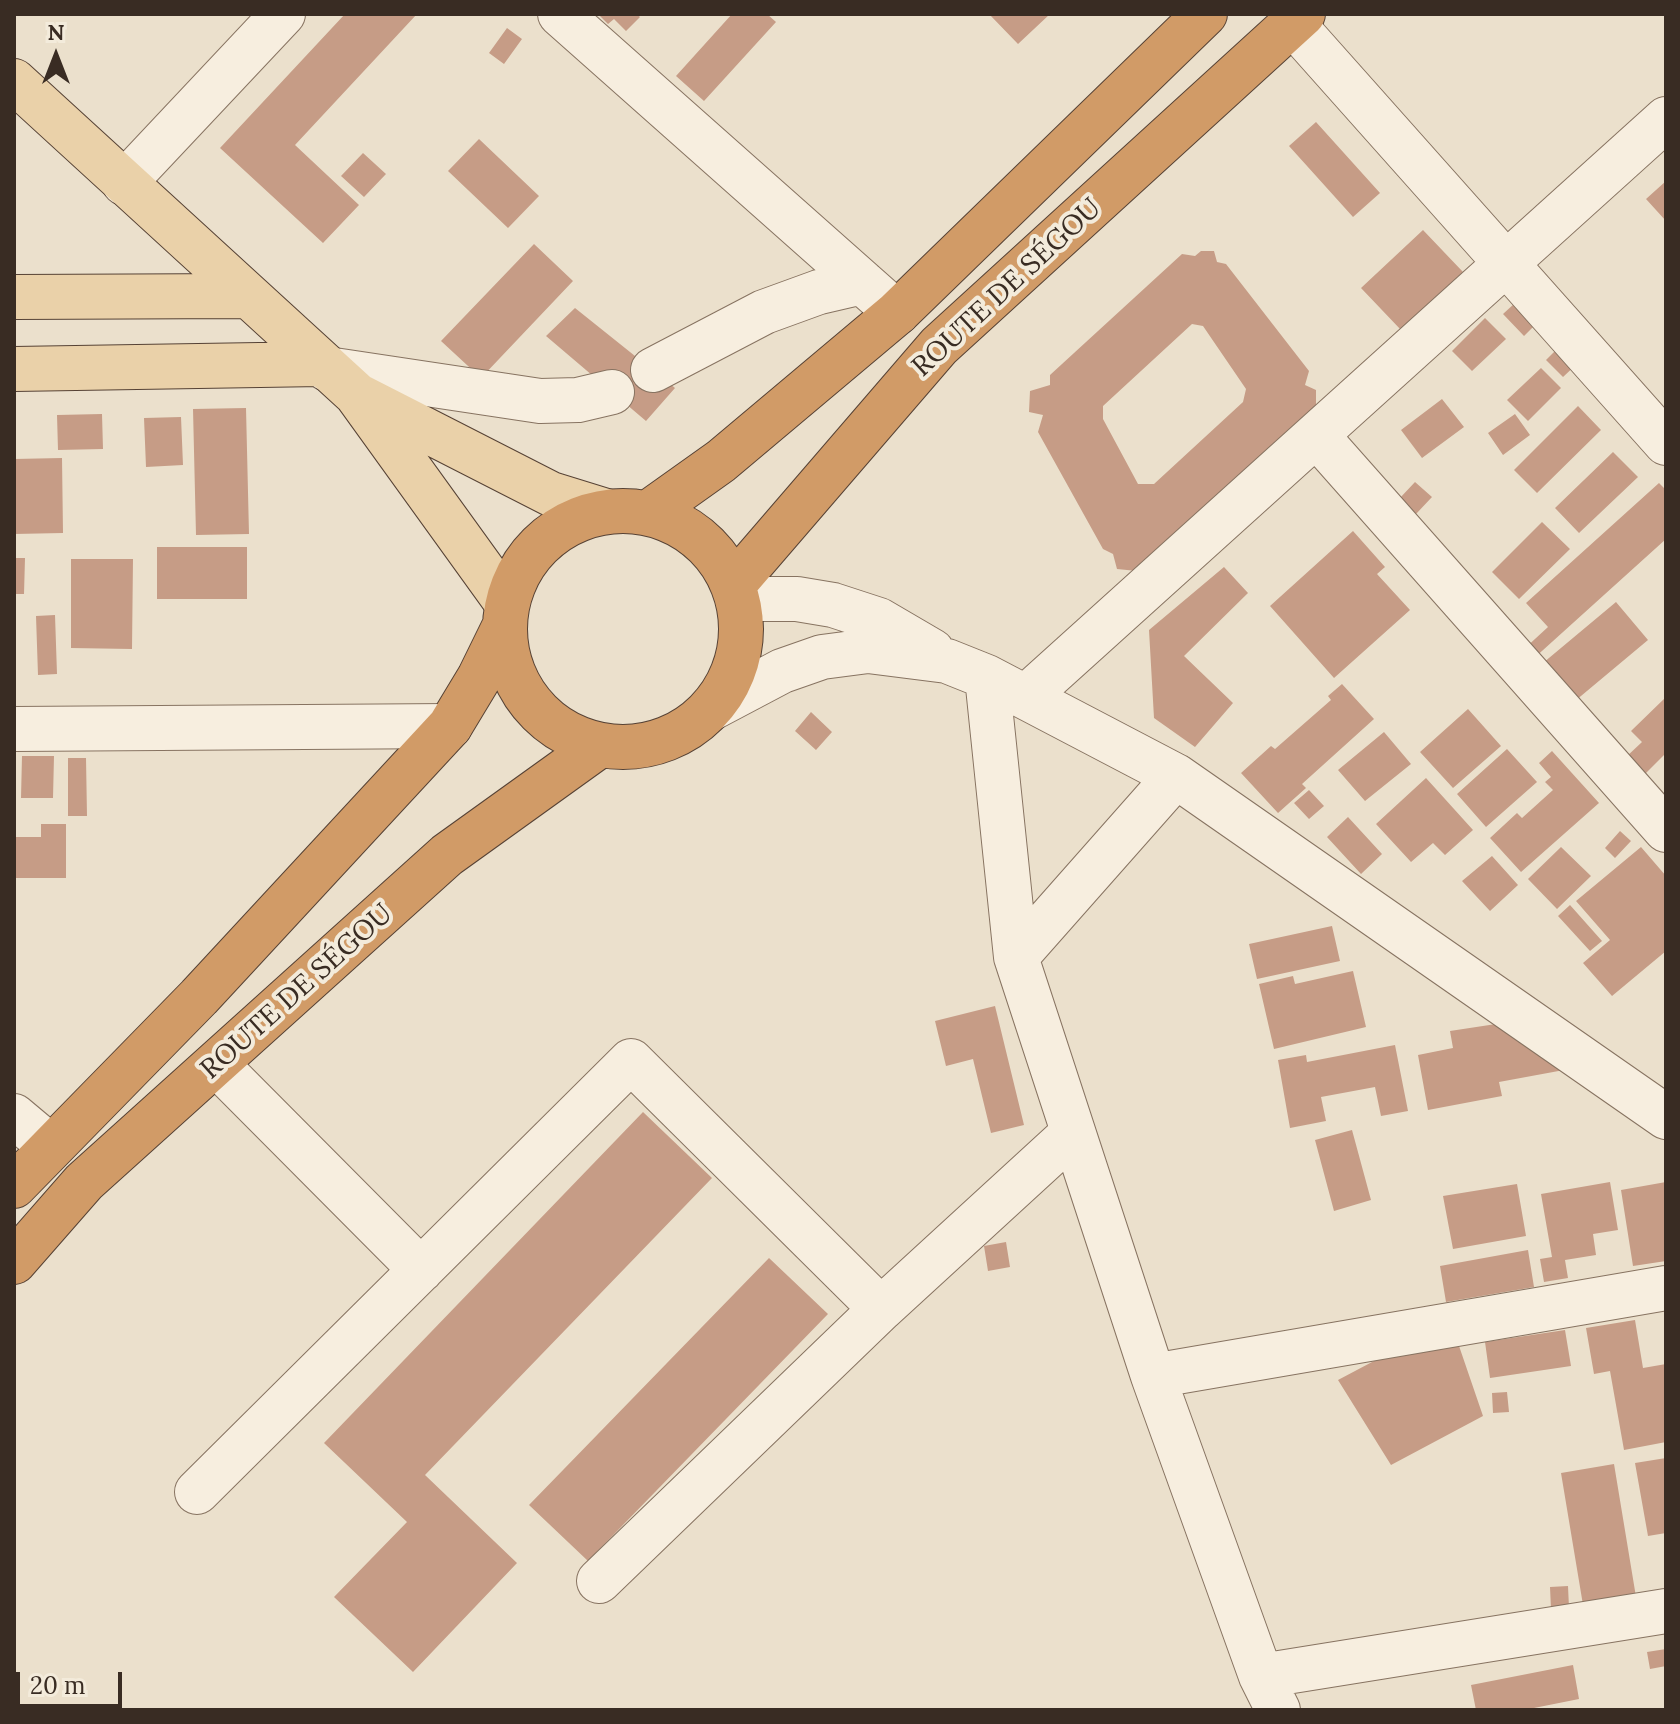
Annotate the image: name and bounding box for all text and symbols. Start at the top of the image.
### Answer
north arrow [16,16,96,96]
text: N [47,18,65,46]
street label: ROUTE DE SÉGOU [906,192,1108,384]
street label: ROUTE DE SÉGOU [194,897,400,1087]
scale bar [20,1656,126,1706]
text: 20 m [30,1670,86,1701]

